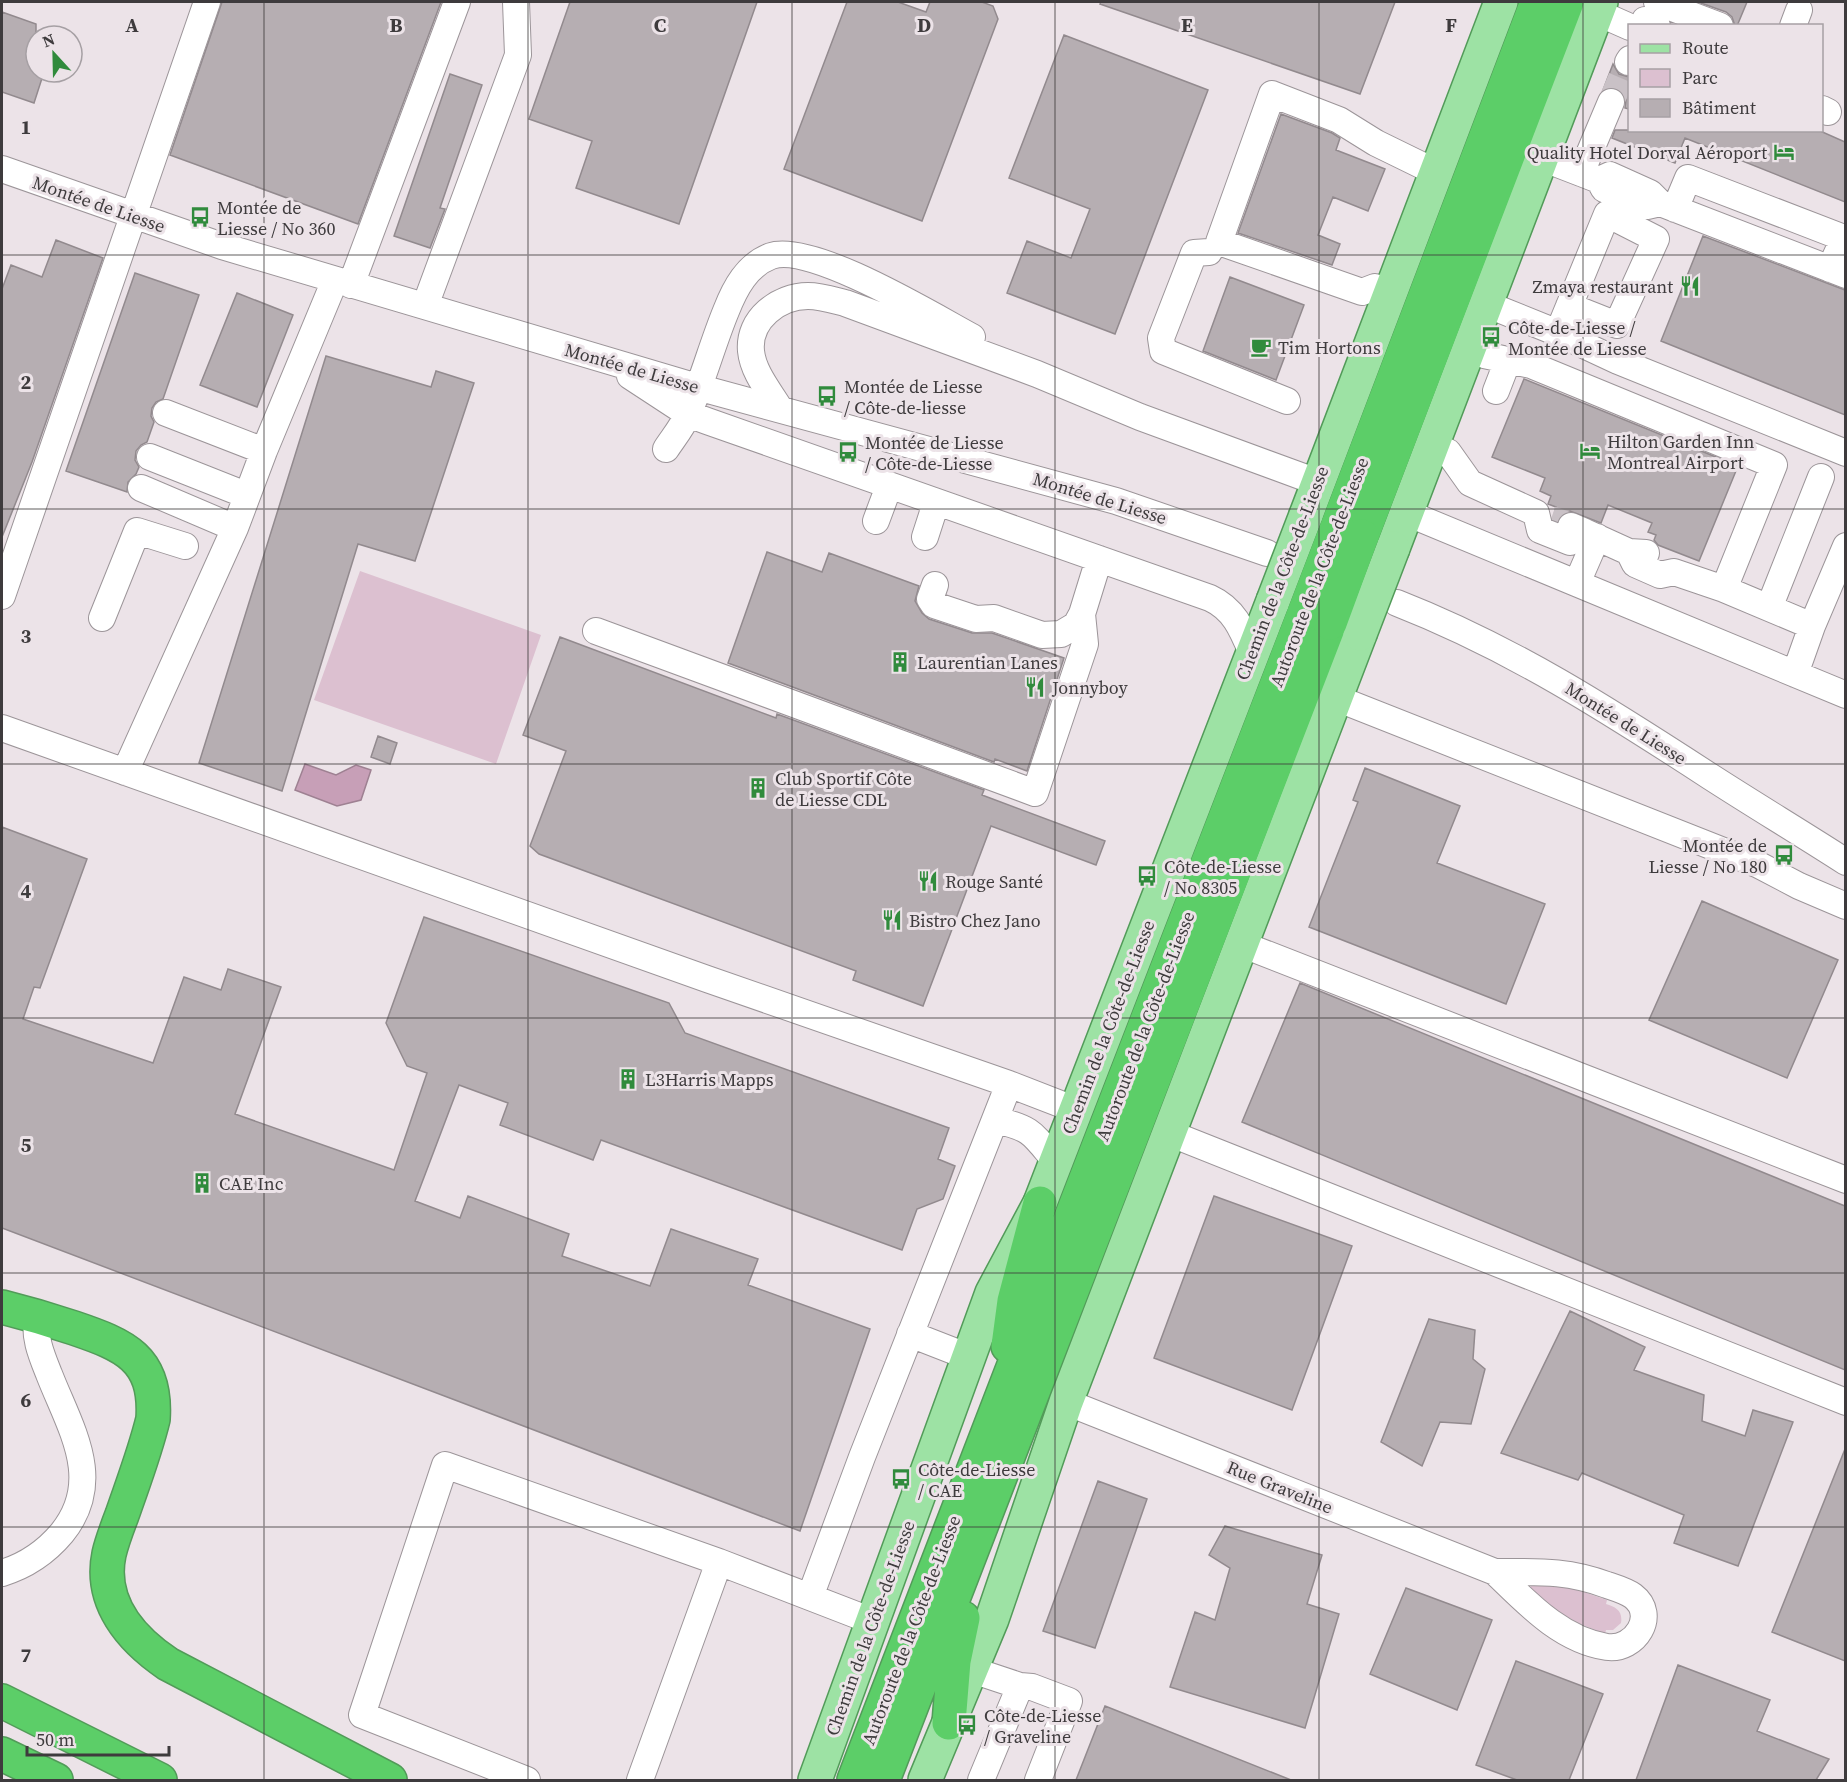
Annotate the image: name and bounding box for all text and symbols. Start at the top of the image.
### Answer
text: A [125,11,139,39]
text: B [389,11,403,39]
text: C [654,11,666,39]
text: D [917,11,931,39]
text: E [1181,11,1193,39]
text: F [1445,11,1457,39]
north arrow [24,24,84,84]
legend [1628,24,1823,132]
text: N [39,28,58,52]
text: Route [1682,35,1729,60]
text: Parc [1682,65,1718,90]
text: Bâtiment [1682,95,1756,120]
text: 1 [21,113,31,141]
place label: Quality Hotel Dorval Aéroport [1527,140,1767,165]
hotel icon: Quality Hotel Dorval Aéroport [1772,140,1796,164]
street label: Montée de Liesse [29,170,169,238]
place label: Montée de Liesse / No 360 [217,195,336,241]
bus stop icon: Montée de Liesse / No 360 [188,205,212,229]
place label: Zmaya restaurant [1533,274,1673,299]
restaurant icon: Zmaya restaurant [1678,274,1702,298]
place label: Côte-de-Liesse / Montée de Liesse [1508,315,1647,361]
bus stop icon: Côte-de-Liesse / Montée de Liesse [1479,325,1503,349]
cafe icon: Tim Hortons [1249,335,1273,359]
place label: Tim Hortons [1278,335,1381,360]
street label: Montée de Liesse [562,337,702,399]
text: 2 [21,368,32,396]
place label: Montée de Liesse / Côte-de-liesse [844,374,983,420]
bus stop icon: Montée de Liesse / Côte-de-liesse [815,384,839,408]
place label: Hilton Garden Inn Montreal Airport [1607,429,1755,475]
place label: Montée de Liesse / Côte-de-Liesse [865,430,1004,476]
hotel icon: Hilton Garden Inn Montreal Airport [1578,439,1602,463]
bus stop icon: Montée de Liesse / Côte-de-Liesse [836,440,860,464]
street label: Autoroute de la Côte-de-Liesse [1264,454,1374,690]
street label: Chemin de la Côte-de-Liesse [1230,462,1334,684]
street label: Montée de Liesse [1030,466,1170,530]
text: 3 [21,622,32,650]
building icon: Laurentian Lanes [888,650,912,674]
place label: Laurentian Lanes [917,650,1058,675]
restaurant icon: Jonnyboy [1023,675,1047,699]
place label: Jonnyboy [1051,675,1128,700]
street label: Montée de Liesse [1561,676,1691,770]
place label: Club Sportif Côte de Liesse CDL [775,766,912,812]
building icon: Club Sportif Côte de Liesse CDL [746,776,770,800]
place label: Montée de Liesse / No 180 [1649,833,1767,879]
bus stop icon: Montée de Liesse / No 180 [1772,843,1796,867]
place label: Côte-de-Liesse / No 8305 [1164,854,1281,900]
bus stop icon: Côte-de-Liesse / No 8305 [1135,864,1159,888]
restaurant icon: Rouge Santé [916,869,940,893]
place label: Rouge Santé [945,869,1043,894]
text: 4 [21,877,32,905]
restaurant icon: Bistro Chez Jano [880,908,904,932]
place label: Bistro Chez Jano [909,908,1041,933]
street label: Autoroute de la Côte-de-Liesse [1090,908,1200,1144]
street label: Chemin de la Côte-de-Liesse [1056,916,1160,1138]
building icon: L3Harris Mapps [616,1067,640,1091]
place label: L3Harris Mapps [645,1067,774,1092]
text: 5 [21,1131,32,1159]
building icon: CAE Inc [190,1171,214,1195]
place label: CAE Inc [219,1171,284,1196]
text: 6 [21,1386,32,1414]
street label: Rue Graveline [1223,1454,1337,1520]
place label: Côte-de-Liesse / CAE [918,1457,1035,1503]
bus stop icon: Côte-de-Liesse / CAE [889,1467,913,1491]
street label: Autoroute de la Côte-de-Liesse [856,1512,966,1748]
street label: Chemin de la Côte-de-Liesse [819,1517,921,1739]
text: 7 [21,1641,32,1669]
place label: Côte-de-Liesse / Graveline [984,1703,1101,1749]
bus stop icon: Côte-de-Liesse / Graveline [955,1713,979,1737]
scale bar [27,1719,170,1757]
text: 50 m [36,1727,74,1752]

